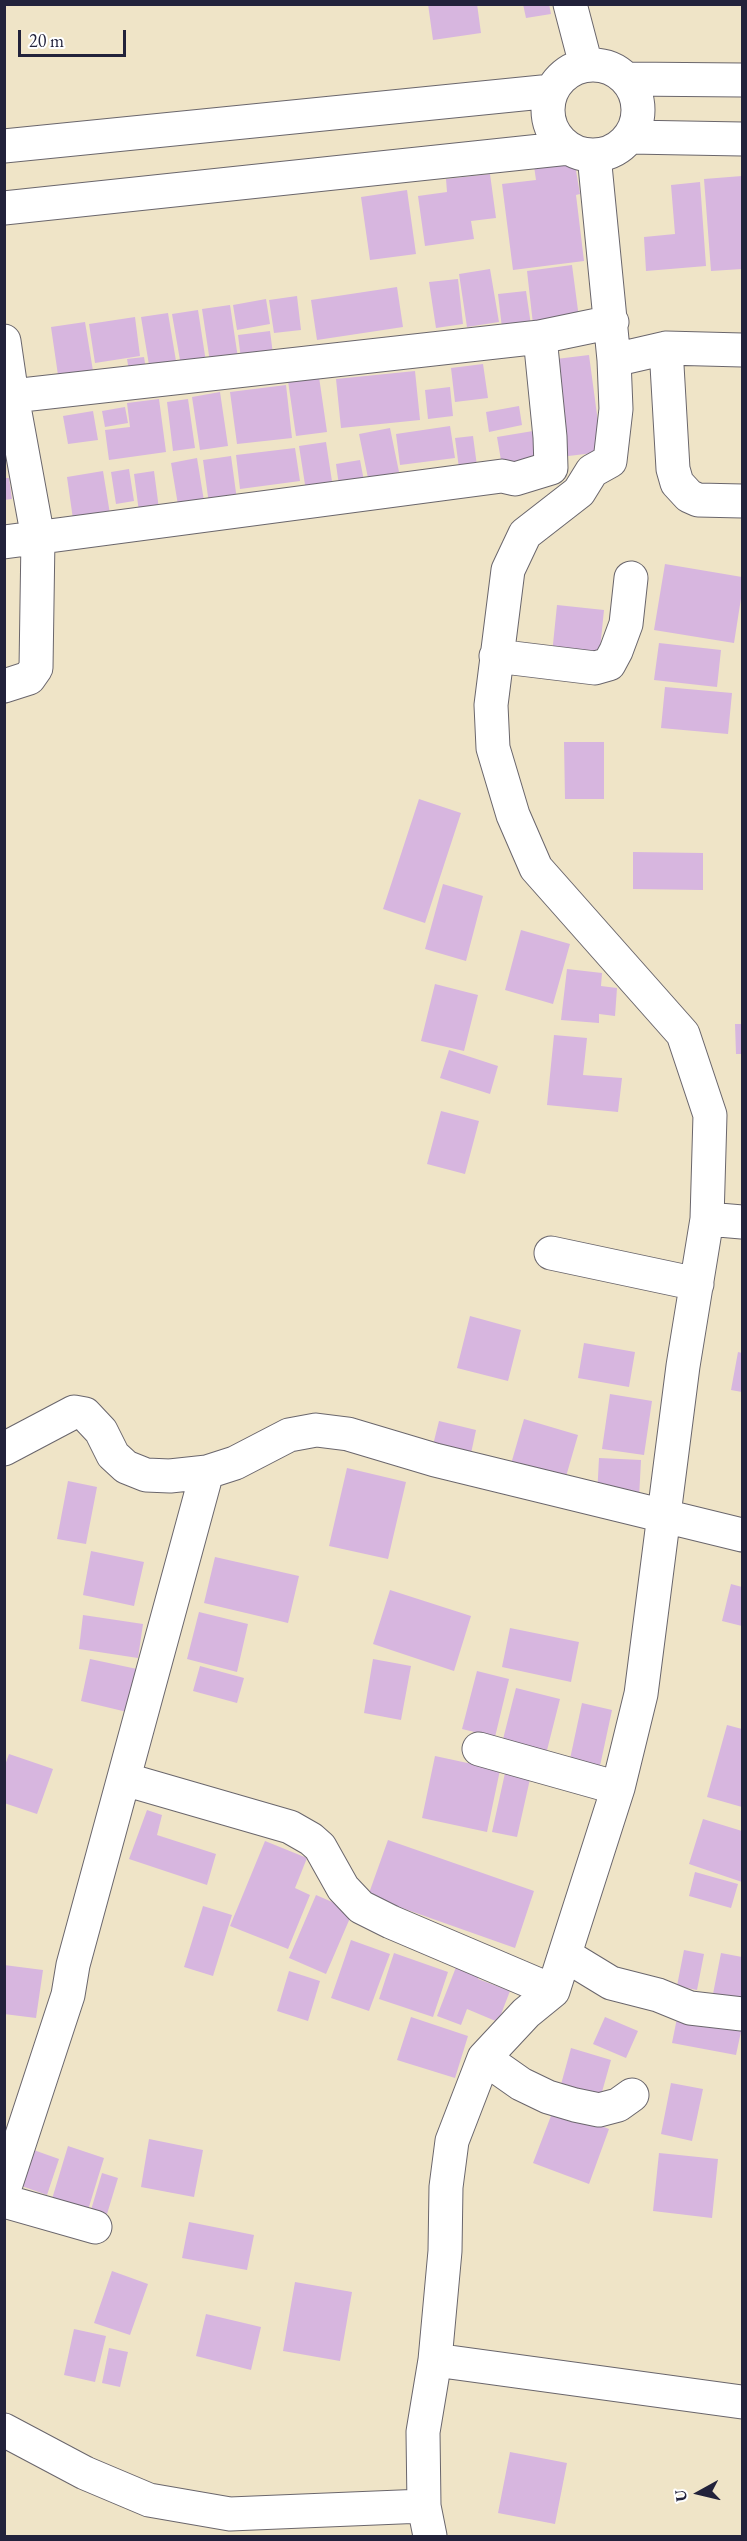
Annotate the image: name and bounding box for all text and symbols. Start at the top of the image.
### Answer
scale bar [21,18,129,56]
text: 20 m [29,29,64,52]
north arrow [669,2463,729,2523]
text: U [669,2488,692,2503]

